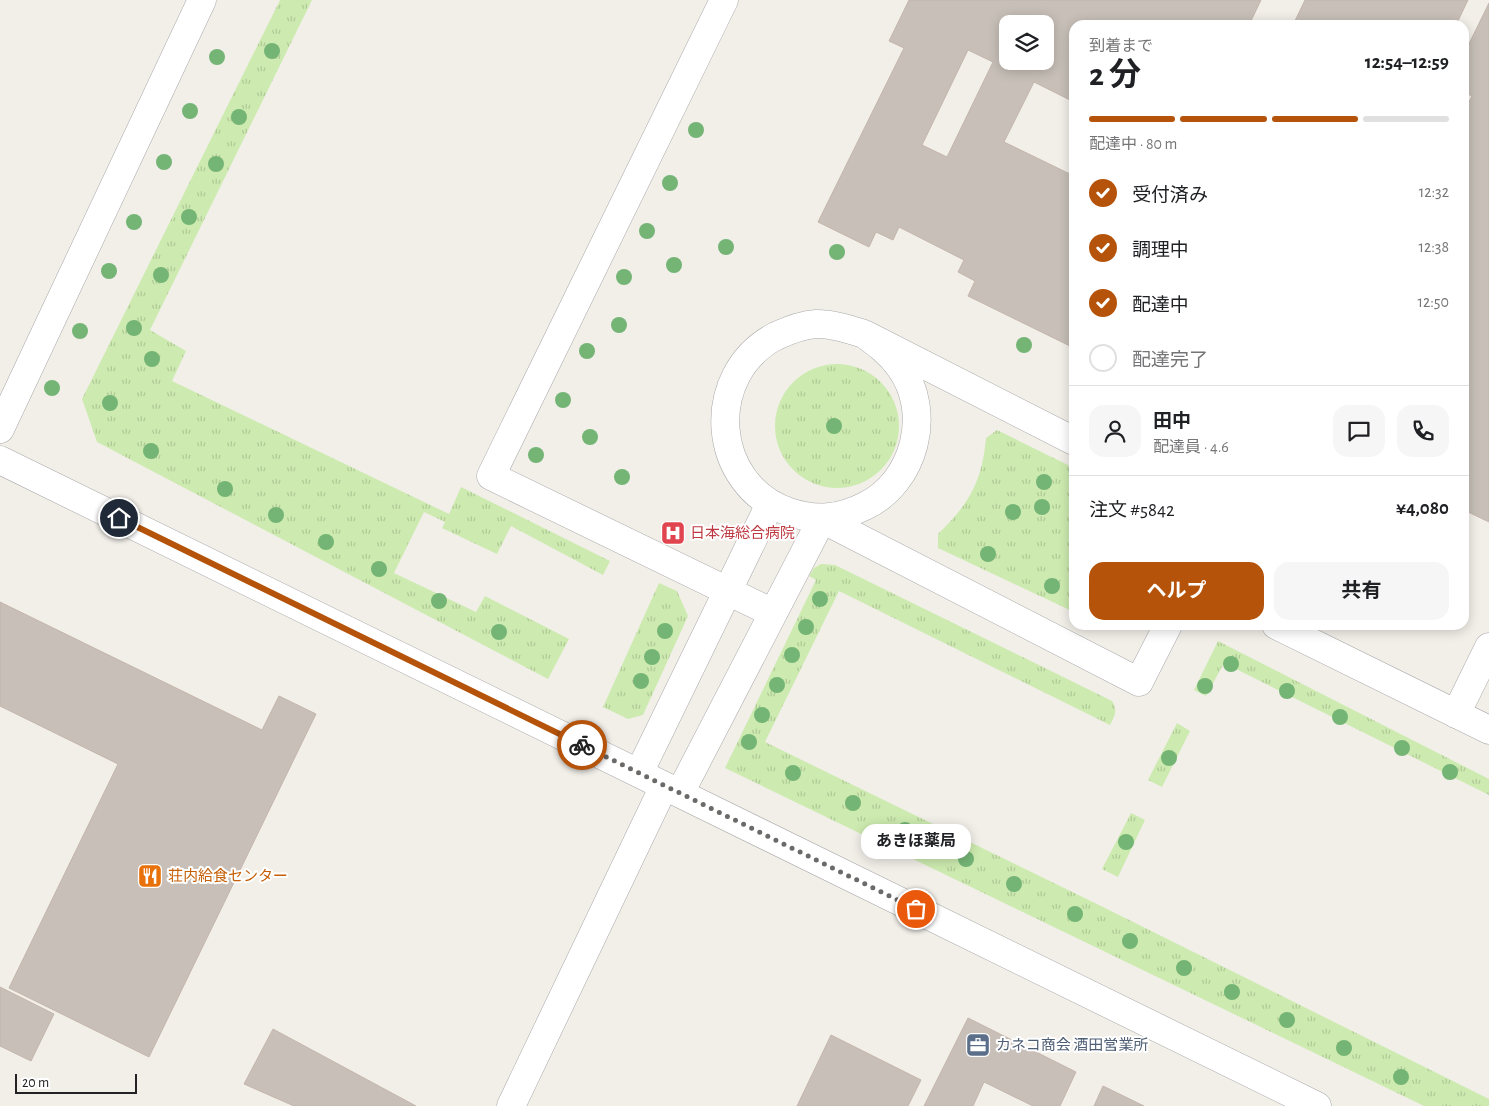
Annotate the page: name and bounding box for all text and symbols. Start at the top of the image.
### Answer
map controls [999,15,1054,70]
button: layers [999,15,1054,70]
text: 到着まで [1089,38,1153,54]
text: 12:54–12:59 [1365,53,1449,72]
text: 2 分 [1089,59,1141,91]
text: 配達中 · 80 m [1089,136,1177,152]
icon: check [1089,179,1117,207]
text: 12:32 [1419,184,1449,200]
text: 受付済み [1132,186,1208,205]
icon: check [1089,234,1117,262]
text: 12:38 [1418,239,1449,255]
text: 調理中 [1132,241,1189,260]
icon: check [1089,289,1117,317]
text: 12:50 [1417,294,1449,310]
text: 配達中 [1132,296,1189,315]
text: 配達完了 [1132,351,1208,370]
button: person [1089,405,1141,457]
button: chat [1333,405,1385,457]
button: phone [1397,405,1449,457]
text: 田中 [1153,412,1191,431]
text: 配達員 · 4.6 [1153,439,1229,455]
pin [98,497,140,539]
text: ¥4,080 [1396,499,1449,518]
text: 注文 #5842 [1089,501,1175,520]
icon: home [105,504,133,532]
hospital icon: 日本海総合病院 [660,520,686,546]
place label: 日本海総合病院 [690,525,795,541]
button: ヘルプ [1089,562,1264,620]
button: 共有 [1274,562,1449,620]
courier [557,720,607,770]
icon: bike [568,731,596,759]
callout: あきほ薬局 [861,824,971,859]
text: あきほ薬局 [876,833,956,849]
restaurant icon: 荘内給食センター [137,863,163,889]
place label: 荘内給食センター [168,867,288,884]
pin [895,888,937,930]
icon: bag [902,895,930,923]
office icon: カネコ商会 酒田営業所 [965,1032,991,1058]
place label: カネコ商会 酒田営業所 [996,1037,1148,1053]
scale bar [15,1071,138,1094]
text: 20 m [22,1076,49,1090]

